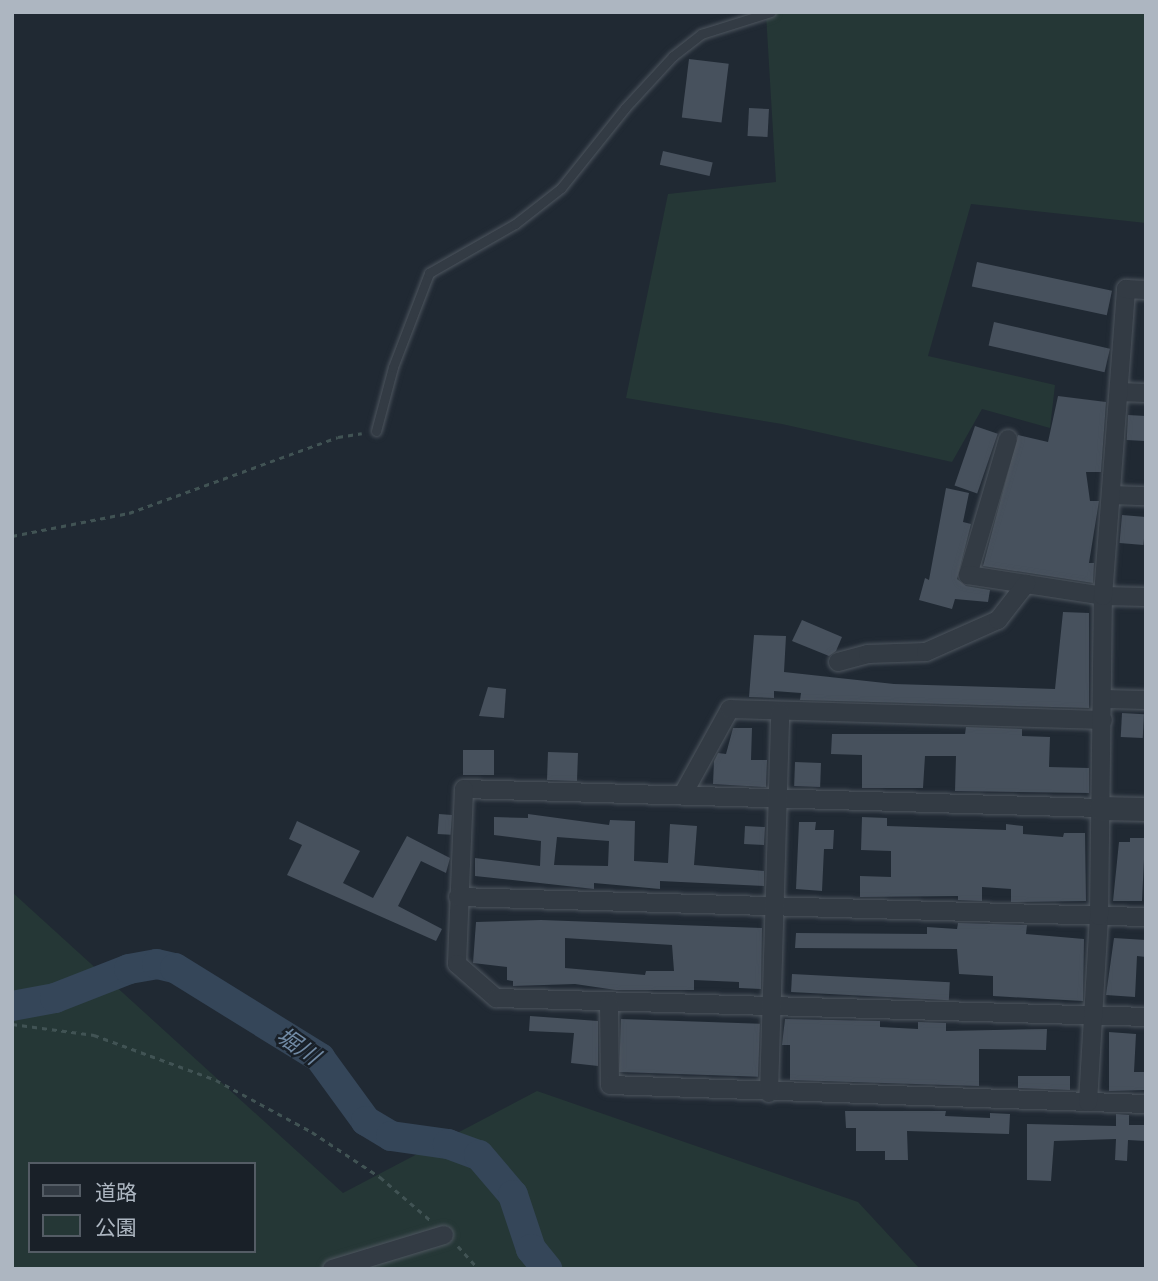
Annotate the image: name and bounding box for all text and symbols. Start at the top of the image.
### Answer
water label: 堀川 [271,1022,325,1070]
legend [28,1162,256,1253]
text: 道路 [95,1181,137,1204]
text: 公園 [95,1216,137,1239]

